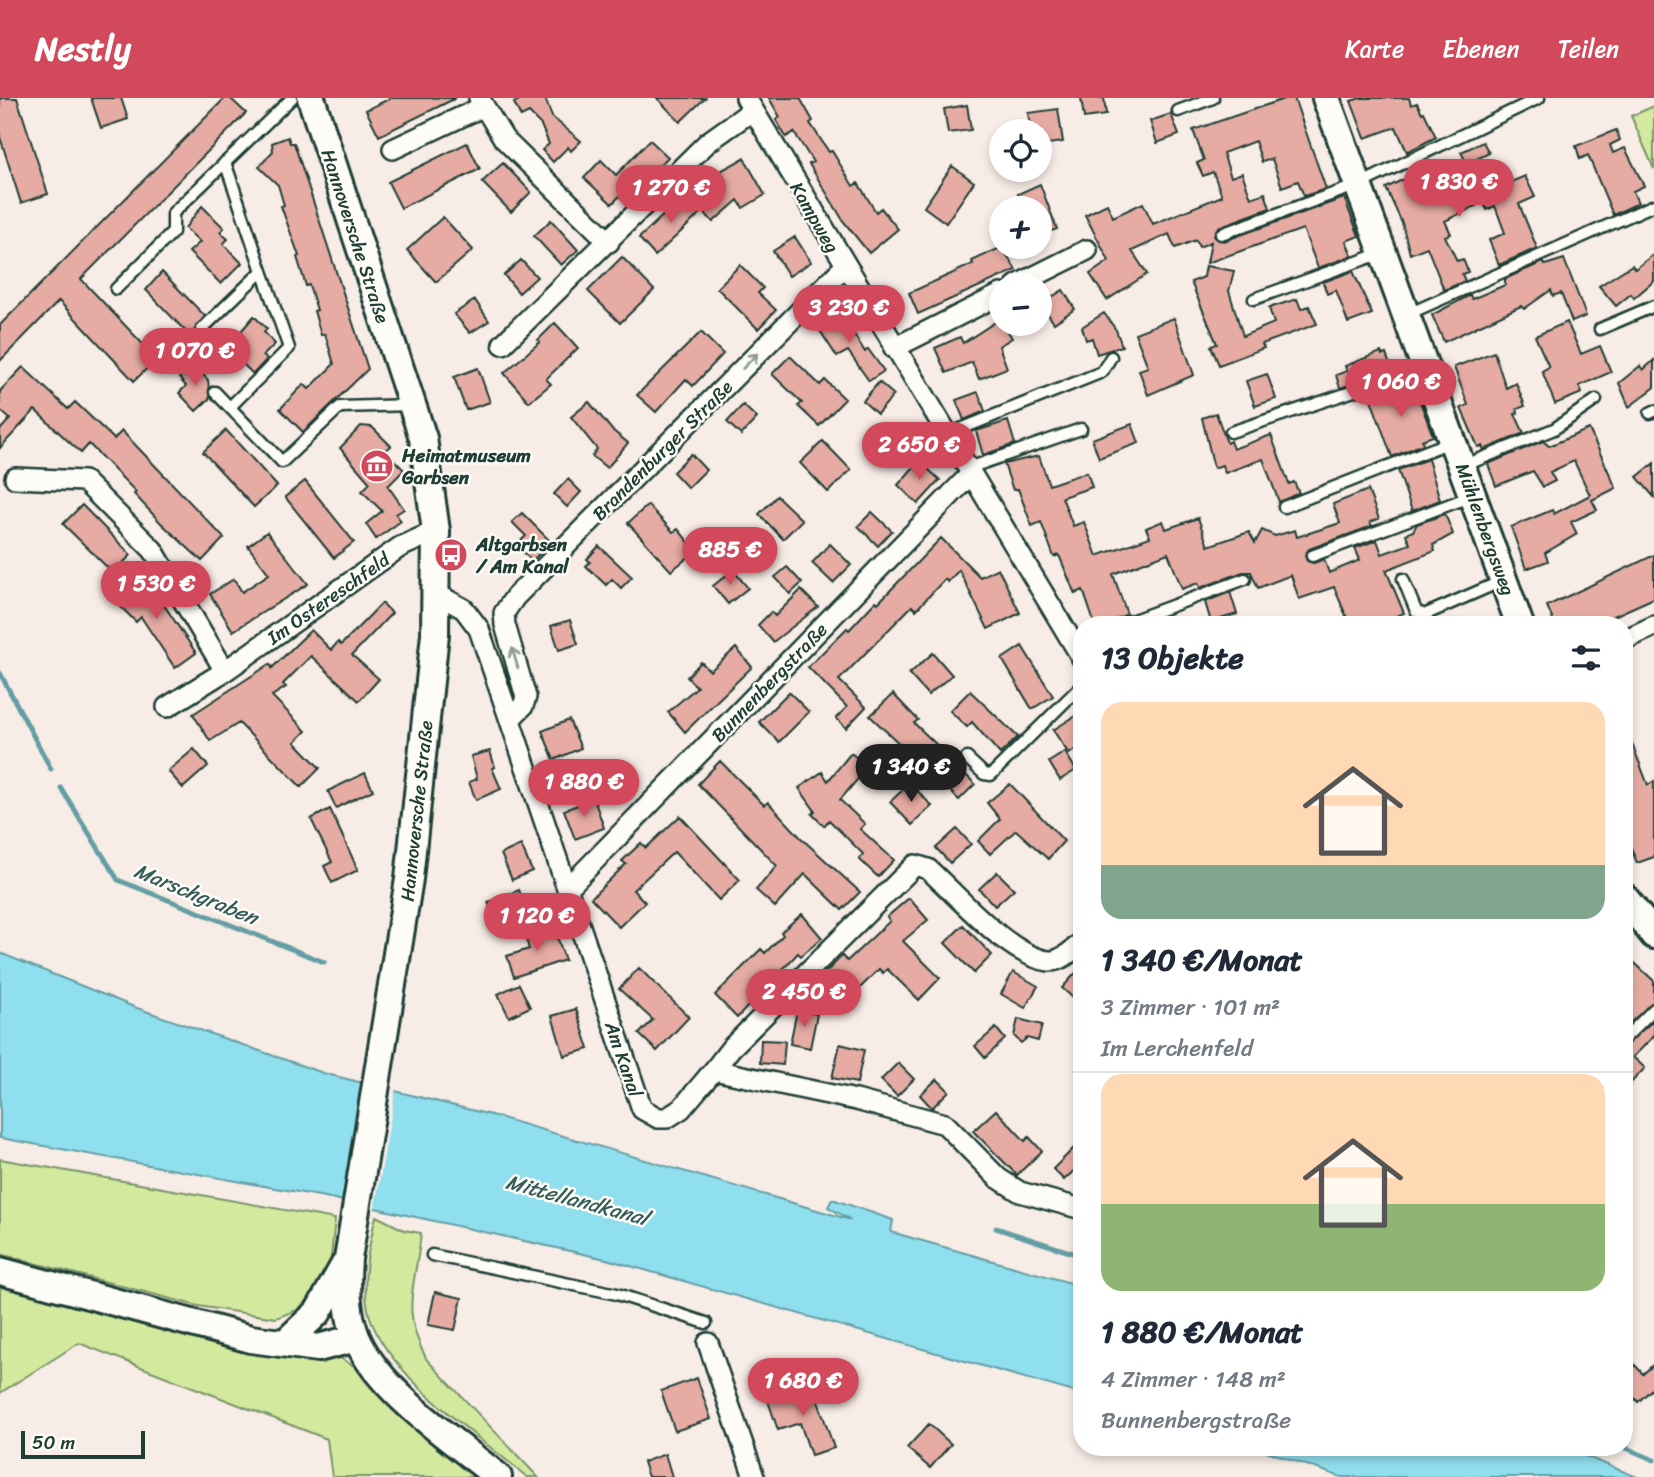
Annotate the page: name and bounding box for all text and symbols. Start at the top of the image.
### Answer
text: Nestly [35,20,131,78]
text: Karte [1345,28,1404,70]
text: Ebenen [1442,28,1520,70]
text: Teilen [1558,28,1619,70]
map controls [989,119,1052,336]
button: locate [989,119,1052,182]
street label: Hannoversche Straße [312,145,399,328]
pin: 1 830 € [1394,159,1524,219]
text: 1 830 € [1420,161,1498,202]
pin: 1 270 € [606,166,736,225]
text: 1 270 € [632,167,710,208]
street label: Kampweg [781,175,849,260]
button: + [989,196,1052,259]
button: − [989,273,1052,336]
pin: 3 230 € [784,286,914,345]
text: 3 230 € [809,287,889,328]
pin: 1 070 € [130,328,260,388]
text: 1 070 € [155,330,235,371]
one-way arrow [742,353,759,370]
pin: 1 060 € [1336,360,1466,419]
text: 1 060 € [1361,361,1441,402]
street label: Brandenburger Straße [584,372,741,529]
pin: 2 650 € [854,422,984,482]
text: 2 650 € [878,424,960,465]
place label: Heimatmuseum Garbsen [401,439,531,494]
museum icon: Heimatmuseum Garbsen [358,447,396,485]
street label: Mühlenbergsweg [1446,458,1525,600]
place label: Altgarbsen / Am Kanal [475,528,569,583]
pin: 885 € [681,528,779,587]
text: 885 € [698,529,762,570]
bus stop icon: Altgarbsen / Am Kanal [432,536,470,574]
street label: Im Ostereschfeld [259,542,398,654]
pin: 1 530 € [91,561,221,621]
text: 1 530 € [117,563,195,604]
street label: Bunnenbergstraße [703,614,836,750]
text: 13 Objekte [1101,631,1244,685]
icon: filters [1567,639,1605,677]
one-way arrow [507,647,520,669]
street label: Hannoversche Straße [391,719,442,903]
pin: 1 340 € [846,744,976,804]
text: 1 340 € [872,746,950,787]
icon: home [1290,748,1416,874]
pin: 1 880 € [519,760,649,819]
text: 1 880 € [544,761,624,802]
water label: Marschgraben [128,852,266,937]
pin: 1 120 € [472,894,602,953]
text: 1 120 € [500,895,574,936]
text: 1 340 €/Monat [1101,933,1303,987]
pin: 2 450 € [739,970,869,1029]
text: 2 450 € [762,971,846,1012]
text: 3 Zimmer · 101 m² [1101,987,1280,1028]
street label: Am Kanal [595,1016,652,1102]
text: Im Lerchenfeld [1101,1028,1253,1069]
icon: home [1290,1120,1416,1246]
water label: Mittellandkanal [502,1163,657,1239]
text: 1 880 €/Monat [1101,1305,1303,1359]
pin: 1 680 € [738,1358,868,1418]
text: 4 Zimmer · 148 m² [1101,1359,1286,1400]
text: 1 680 € [764,1360,842,1401]
text: Bunnenbergstraße [1101,1400,1291,1441]
text: 50 m [32,1426,75,1459]
scale bar [21,1428,145,1460]

